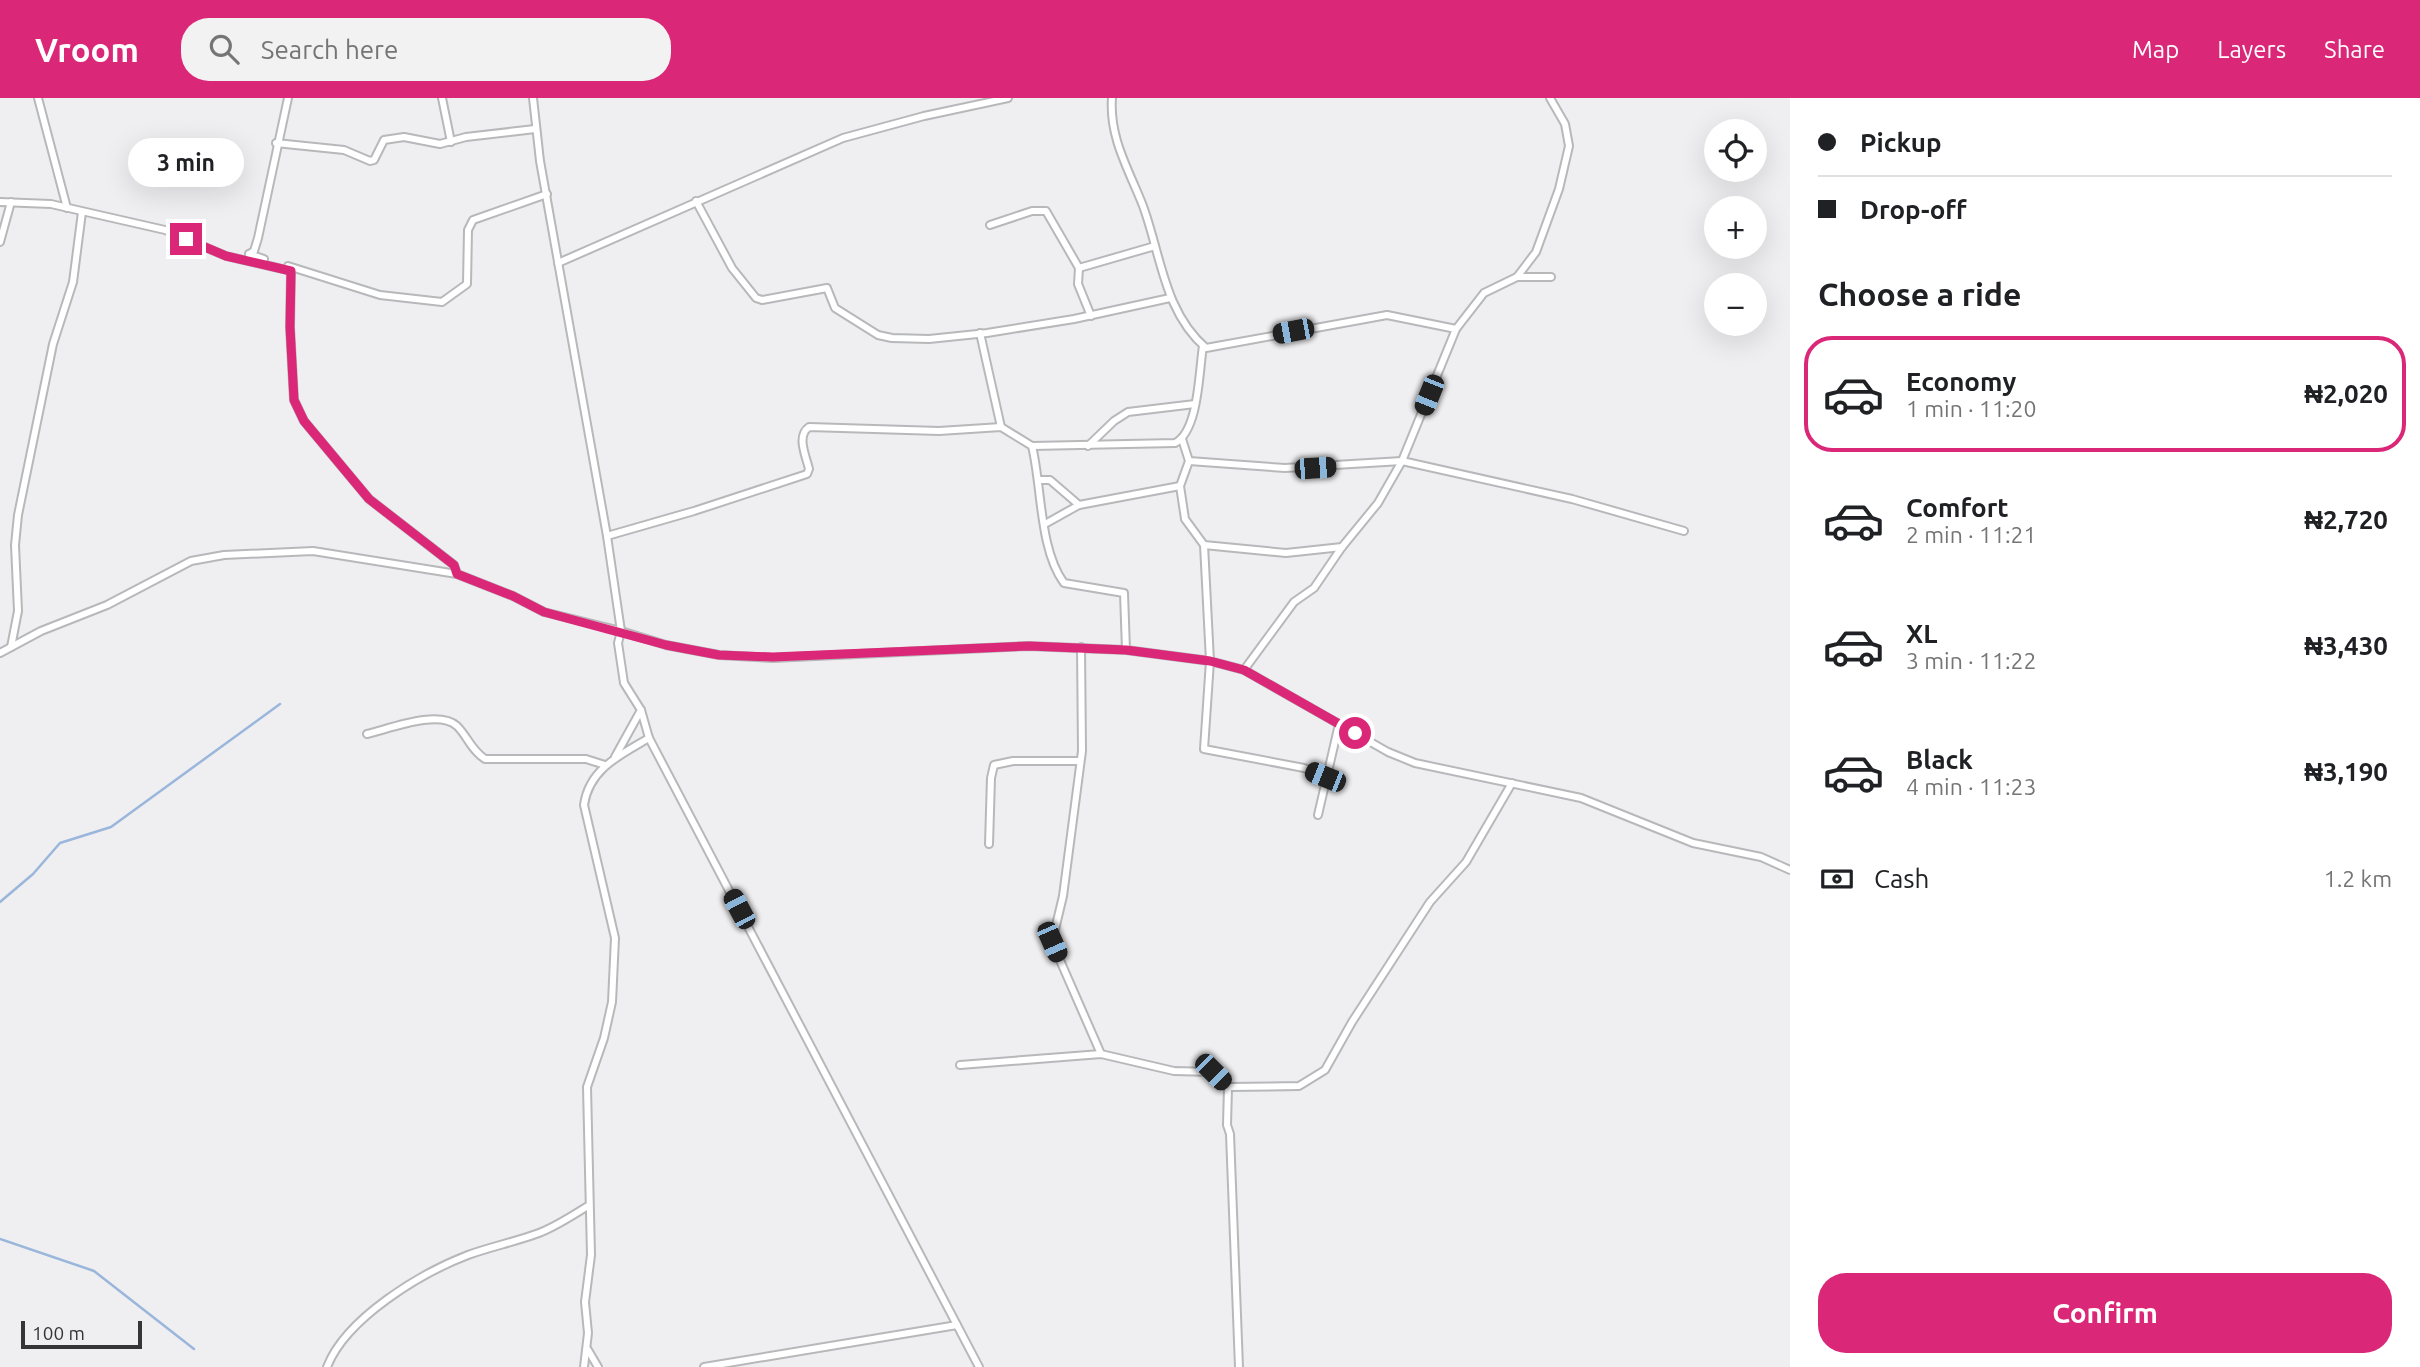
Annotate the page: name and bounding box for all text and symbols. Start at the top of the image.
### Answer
search box [181,18,671,81]
icon: search [205,30,243,68]
text: Vroom [35,31,139,68]
text: Search here [261,35,398,64]
text: Map [2132,36,2179,63]
text: Layers [2217,36,2286,63]
text: Share [2324,36,2385,63]
map controls [1704,119,1767,336]
button: locate [1704,119,1767,182]
text: Pickup [1860,128,1942,157]
callout: 3 min [128,138,244,186]
text: 3 min [157,150,215,175]
text: Drop-off [1860,195,1967,224]
button: + [1704,196,1767,259]
route end [170,223,202,255]
button: − [1704,273,1767,336]
text: Choose a ride [1818,276,2021,312]
car [1271,317,1316,345]
icon: car [1822,363,1885,426]
text: Economy [1906,367,2016,396]
car [1412,372,1447,418]
text: ₦2,020 [2304,379,2388,408]
text: 1 min · 11:20 [1906,396,2037,421]
car [1294,456,1337,480]
icon: car [1822,489,1885,552]
text: Comfort [1906,493,2009,522]
text: ₦2,720 [2304,505,2388,534]
text: 2 min · 11:21 [1906,522,2037,547]
icon: car [1822,615,1885,678]
text: XL [1906,619,1937,648]
text: ₦3,430 [2304,631,2388,660]
text: 3 min · 11:22 [1906,648,2037,673]
route start [1339,717,1371,749]
icon: car [1822,741,1885,804]
text: Black [1906,745,1973,774]
text: ₦3,190 [2304,757,2388,786]
car [1302,759,1349,795]
text: 4 min · 11:23 [1906,774,2037,799]
icon: cash [1818,860,1856,898]
text: Cash [1874,864,1929,893]
text: 1.2 km [2324,866,2392,891]
car [720,886,759,932]
car [1034,919,1071,965]
car [1191,1050,1236,1094]
button: Confirm [1818,1273,2392,1353]
scale bar [21,1318,142,1350]
text: 100 m [32,1322,85,1344]

